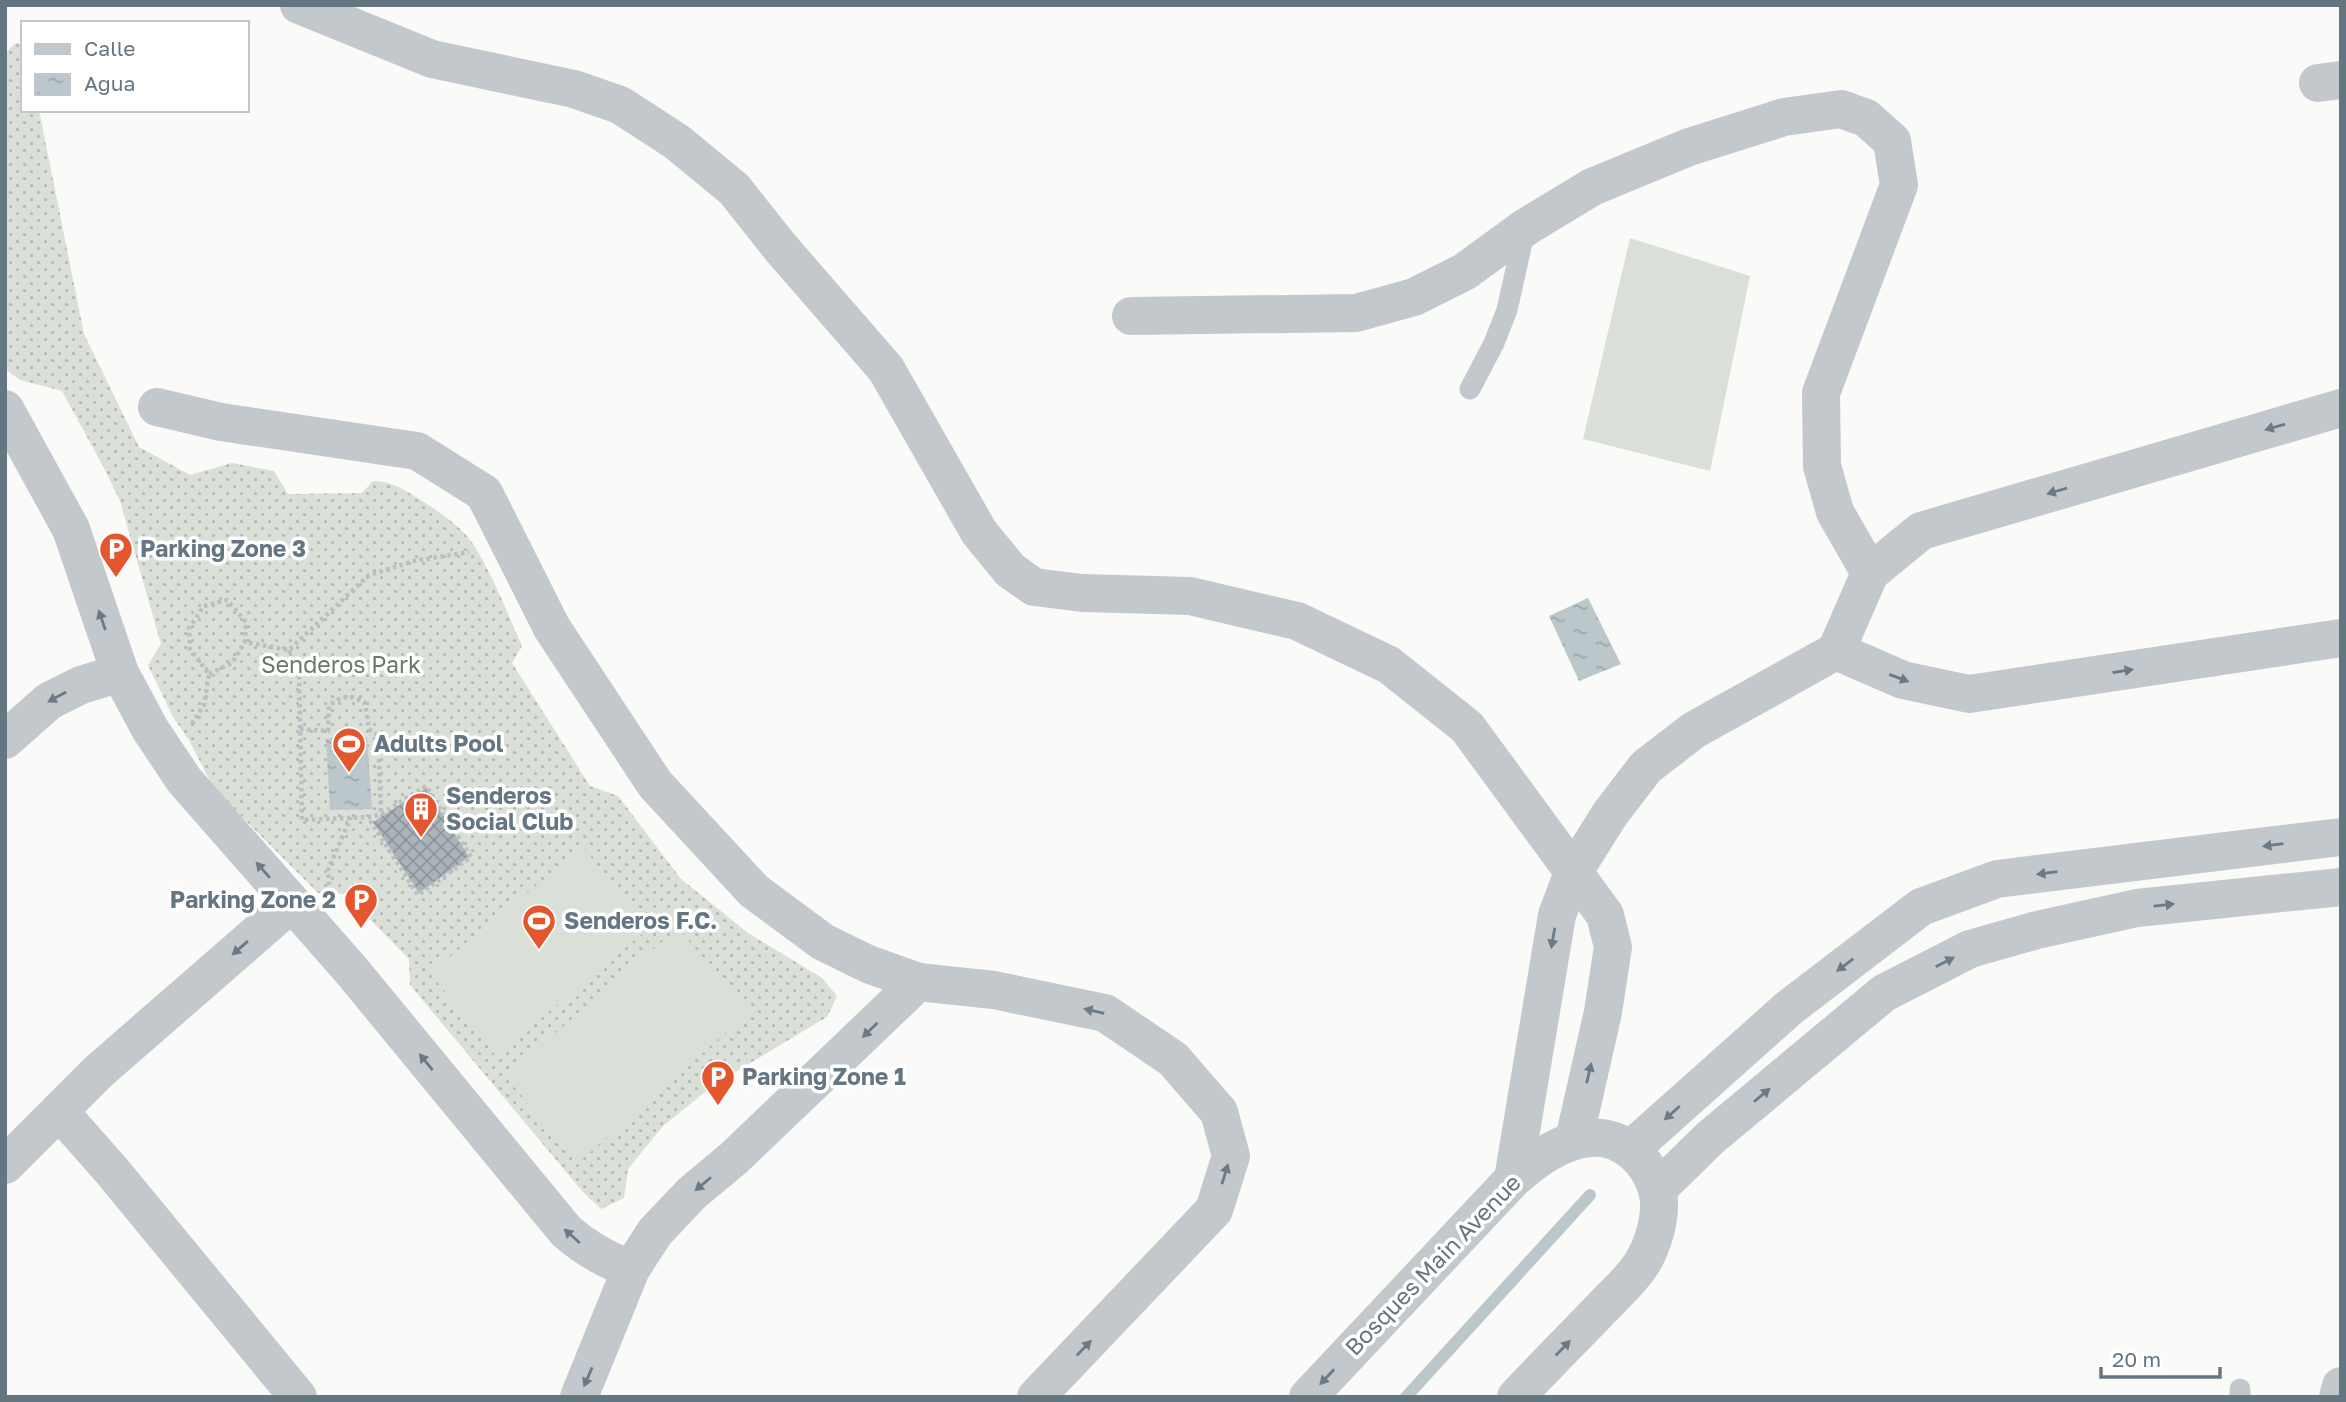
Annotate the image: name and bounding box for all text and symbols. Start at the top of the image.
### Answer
legend [21,21,248,112]
text: Calle [84,35,136,61]
text: Agua [84,70,135,96]
one-way arrow [2264,423,2285,433]
one-way arrow [2046,487,2067,497]
parking icon: Parking Zone 3 [97,530,135,579]
place label: Parking Zone 3 [140,534,306,562]
one-way arrow [96,609,107,630]
park label: Senderos Park [261,650,421,678]
one-way arrow [2112,665,2134,676]
one-way arrow [1889,673,1910,684]
one-way arrow [47,691,67,703]
sports icon: Adults Pool [330,725,368,774]
place label: Adults Pool [374,729,504,757]
place label: Senderos Social Club [446,781,573,835]
building icon: Senderos Social Club [402,790,440,839]
one-way arrow [2262,840,2284,851]
one-way arrow [255,861,271,879]
one-way arrow [2036,867,2058,878]
parking icon: Parking Zone 2 [342,881,380,930]
place label: Parking Zone 2 [170,885,336,913]
one-way arrow [2153,900,2175,911]
sports icon: Senderos F.C. [520,902,558,951]
place label: Senderos F.C. [564,906,717,934]
one-way arrow [1547,927,1558,949]
one-way arrow [232,940,249,955]
one-way arrow [1935,957,1955,968]
one-way arrow [1836,958,1854,972]
one-way arrow [1083,1005,1105,1016]
one-way arrow [861,1021,878,1038]
one-way arrow [419,1053,434,1071]
parking icon: Parking Zone 1 [699,1058,737,1107]
place label: Parking Zone 1 [742,1062,906,1090]
one-way arrow [1584,1062,1595,1084]
one-way arrow [1753,1088,1770,1103]
one-way arrow [1663,1105,1681,1121]
one-way arrow [1221,1163,1231,1184]
street label: Bosques Main Avenue [1339,1168,1526,1361]
one-way arrow [694,1176,711,1191]
one-way arrow [563,1228,581,1244]
scale bar [2101,1336,2220,1380]
one-way arrow [1555,1339,1572,1356]
one-way arrow [1075,1340,1091,1357]
text: 20 m [2112,1346,2161,1372]
one-way arrow [582,1366,593,1387]
one-way arrow [1319,1368,1336,1385]

